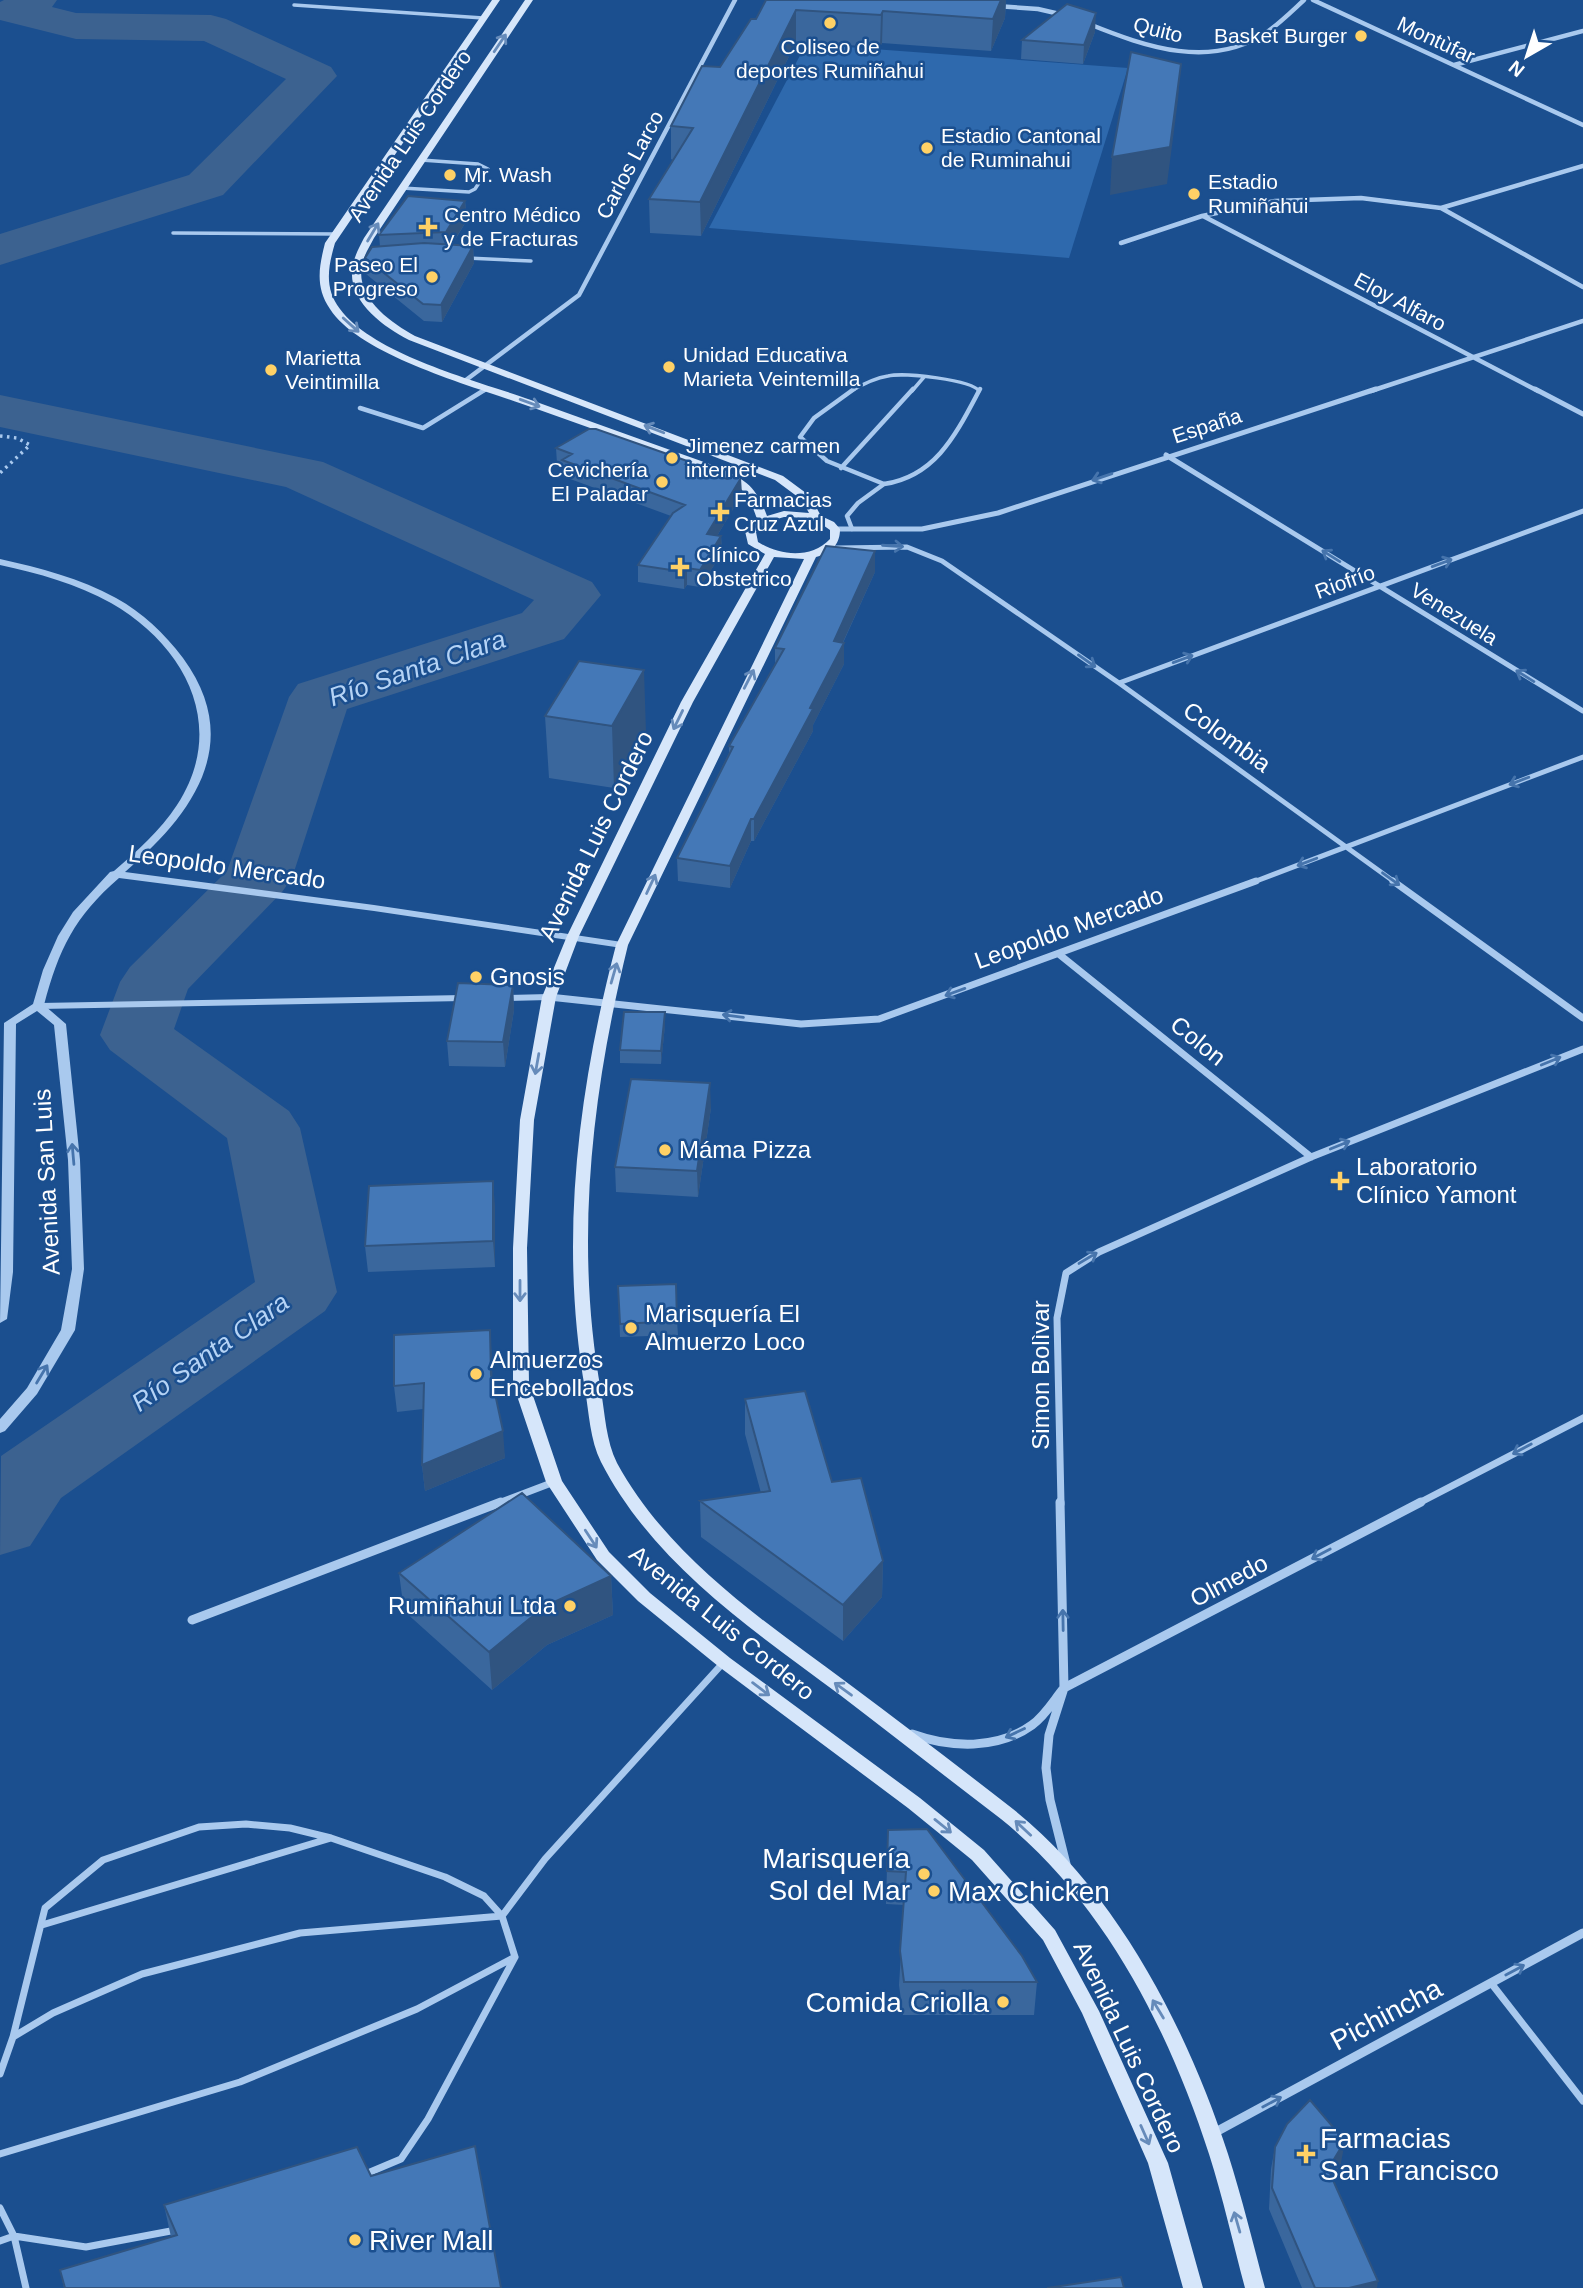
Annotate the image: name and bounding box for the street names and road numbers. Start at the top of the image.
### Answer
street label: Quito [1131,12,1185,47]
street label: Montùfar [1394,12,1479,67]
street label: Avenida Luis Cordero [344,46,475,226]
street label: Carlos Larco [591,107,668,223]
street label: Eloy Alfaro [1351,268,1450,335]
street label: España [1169,403,1245,447]
street label: Riofrío [1312,560,1378,603]
street label: Venezuela [1407,578,1502,649]
street label: Colombia [1178,696,1277,778]
street label: Avenida Luis Cordero [533,726,658,945]
street label: Leopoldo Mercado [127,839,327,894]
street label: Leopoldo Mercado [971,881,1167,974]
street label: Colon [1165,1010,1231,1071]
street label: Avenida San Luis [28,1088,65,1276]
street label: Simon Bolìvar [1027,1300,1054,1450]
street label: Avenida Luis Cordero [624,1540,820,1706]
street label: Olmedo [1185,1549,1272,1612]
street label: Avenida Luis Cordero [1069,1937,1190,2157]
street label: Pichincha [1325,1972,1447,2057]

